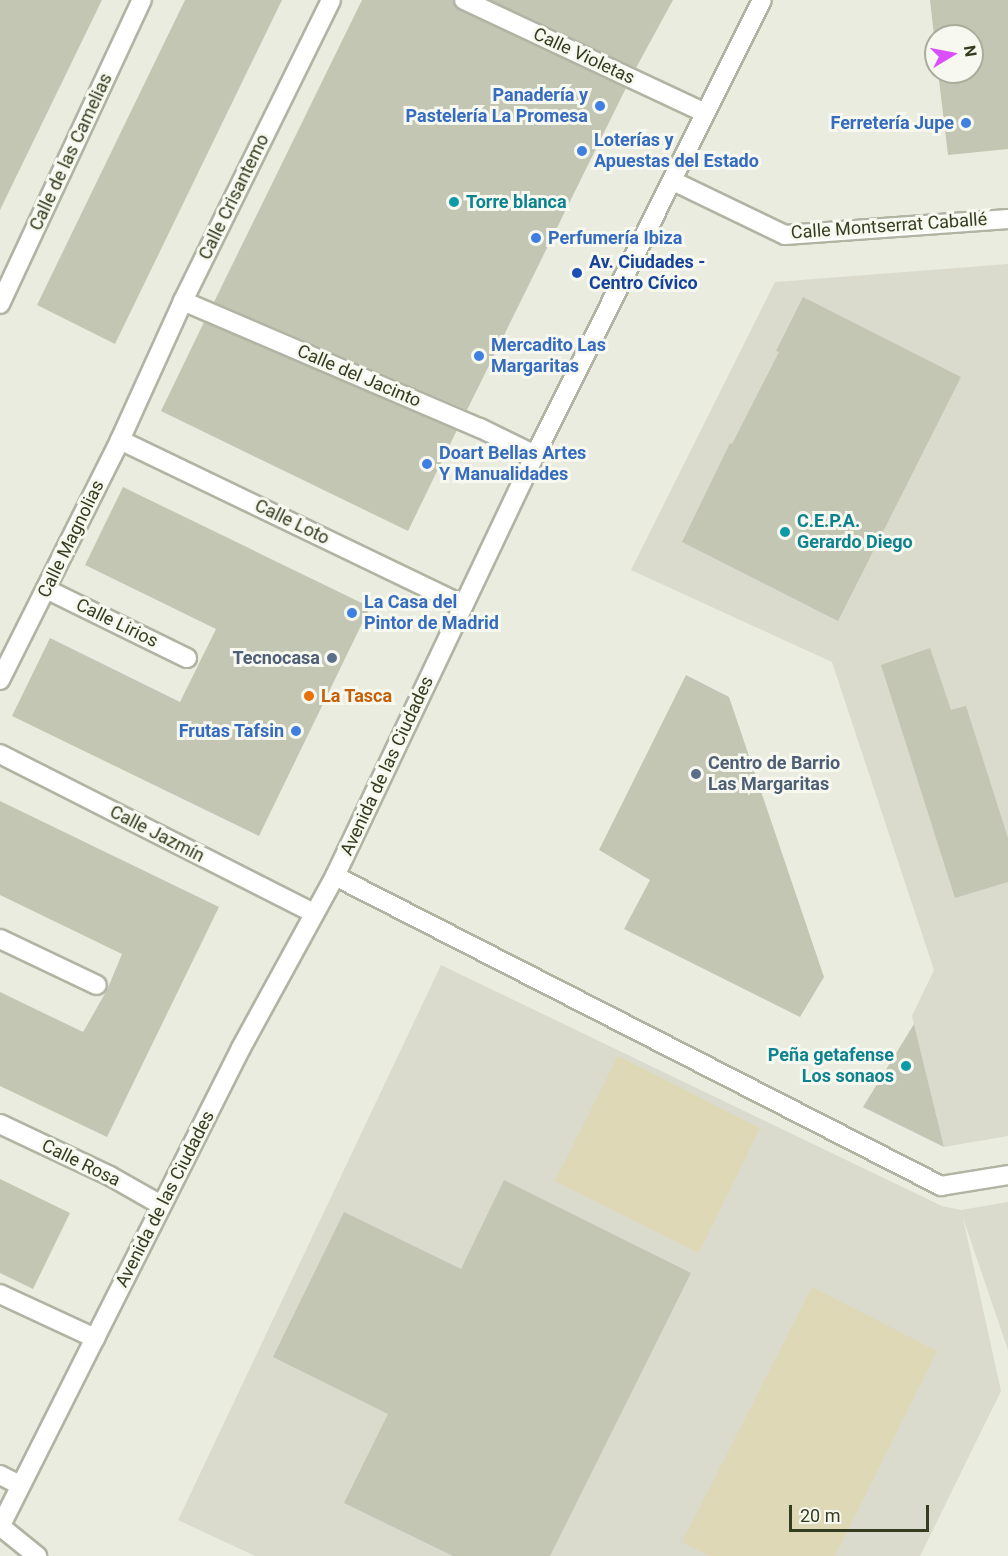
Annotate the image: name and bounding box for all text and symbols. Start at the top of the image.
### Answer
street label: Calle Violetas [530,23,638,89]
north arrow [924,24,984,84]
text: N [960,44,981,58]
street label: Calle de las Camelias [25,70,117,234]
place label: Panadería y Pastelería La Promesa [406,85,588,128]
marker: Panadería y Pastelería La Promesa [593,99,607,113]
place label: Ferretería Jupe [830,112,954,134]
marker: Ferretería Jupe [959,116,973,130]
place label: Loterías y Apuestas del Estado [594,130,759,172]
street label: Calle Crisantemo [194,131,274,263]
marker: Loterías y Apuestas del Estado [575,144,589,158]
place label: Torre blanca [466,191,567,213]
marker: Torre blanca [447,195,461,209]
street label: Calle Montserrat Caballé [790,208,988,244]
place label: Perfumería Ibiza [548,227,682,249]
marker: Perfumería Ibiza [529,231,543,245]
place label: Av. Ciudades - Centro Cívico [589,252,705,294]
marker: Av. Ciudades - Centro Cívico [570,266,584,280]
place label: Mercadito Las Margaritas [491,335,606,378]
street label: Calle del Jacinto [294,340,424,412]
marker: Mercadito Las Margaritas [472,349,486,363]
place label: Doart Bellas Artes Y Manualidades [439,443,586,486]
marker: Doart Bellas Artes Y Manualidades [420,457,434,471]
street label: Calle Magnolias [33,477,109,601]
street label: Calle Loto [251,495,333,549]
place label: C.E.P.A. Gerardo Diego [797,511,913,554]
marker: C.E.P.A. Gerardo Diego [778,525,792,539]
place label: La Casa del Pintor de Madrid [364,592,499,634]
street label: Calle Lirios [73,594,161,652]
marker: La Casa del Pintor de Madrid [345,606,359,620]
place label: Tecnocasa [232,647,320,669]
marker: Tecnocasa [325,651,339,665]
street label: Avenida de las Ciudades [336,673,438,859]
place label: La Tasca [321,685,393,707]
marker: La Tasca [302,689,316,703]
place label: Frutas Tafsin [178,720,284,742]
marker: Frutas Tafsin [289,724,303,738]
place label: Centro de Barrio Las Margaritas [708,753,840,795]
marker: Centro de Barrio Las Margaritas [689,767,703,781]
street label: Calle Jazmín [106,801,208,867]
place label: Peña getafense Los sonaos [768,1045,894,1088]
marker: Peña getafense Los sonaos [899,1059,913,1073]
street label: Avenida de las Ciudades [111,1107,219,1291]
street label: Calle Rosa [38,1135,124,1191]
scale bar [792,1493,932,1531]
text: 20 m [800,1505,840,1526]

